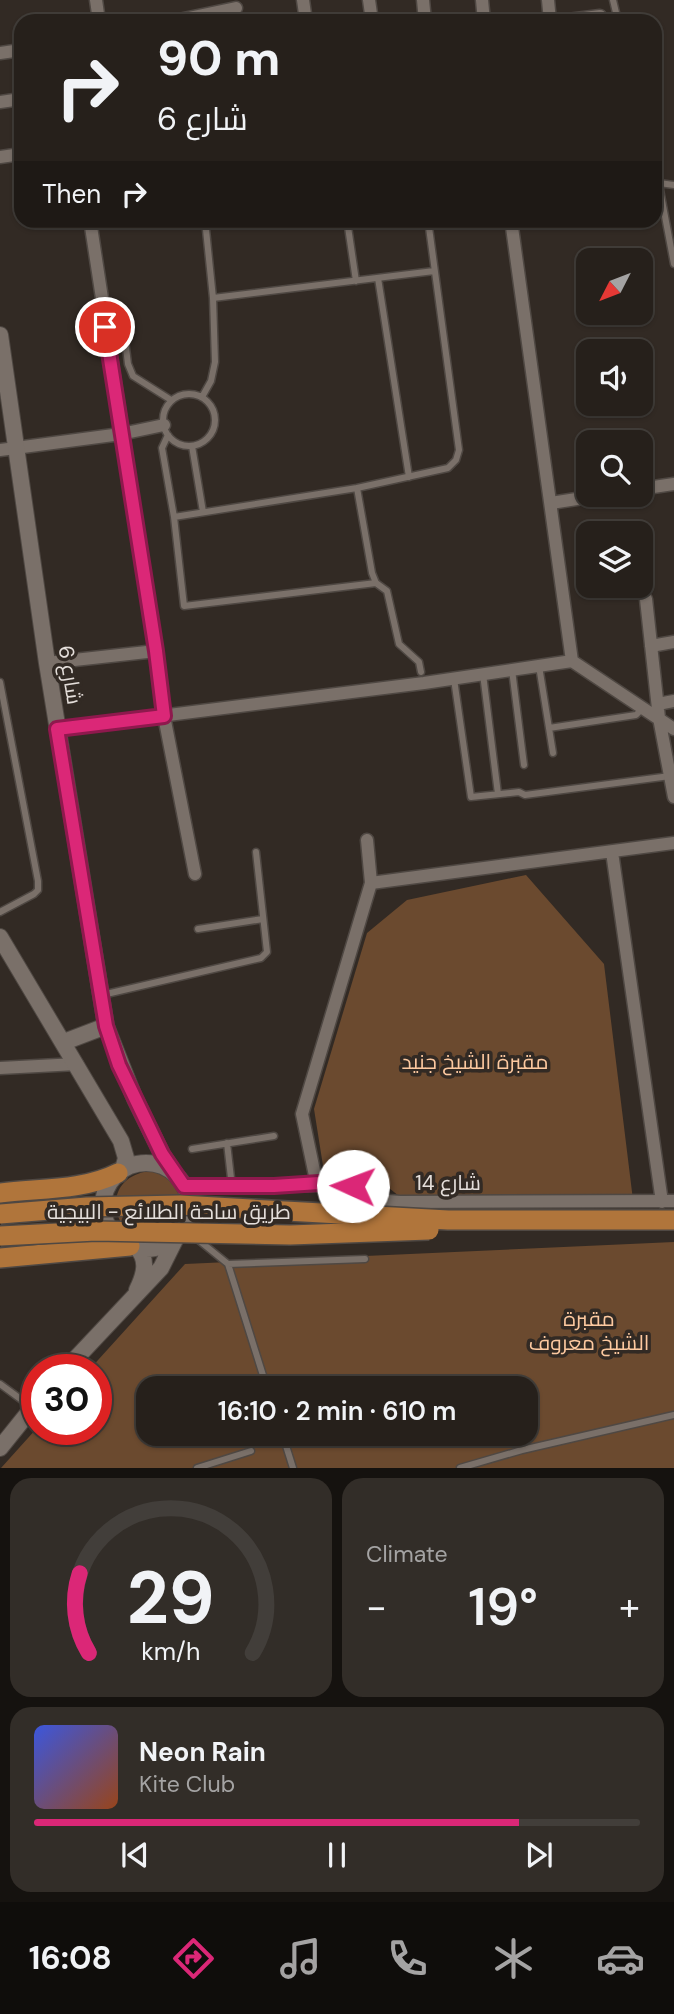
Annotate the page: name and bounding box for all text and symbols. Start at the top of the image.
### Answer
text: 90 m [157,26,280,90]
icon: right [42,42,133,133]
text: شارع 6 [157,98,248,140]
icon: right [115,175,153,213]
text: Then [42,177,101,211]
north arrow [576,248,653,326]
map controls [576,248,653,598]
pin [75,297,135,357]
icon: arrive [86,308,124,346]
button: sound [576,339,653,416]
button: search [576,430,653,507]
button: layers [576,521,653,598]
street label: شارع 6 [52,643,88,707]
park label: مقبرة الشيخ جنيد [402,1048,548,1076]
position arrow [316,1149,390,1223]
street label: شارع 14 [415,1169,481,1197]
street label: طريق ساحة الطلائع - البيجية [47,1198,291,1226]
park label: مقبرة الشيخ معروف [529,1305,649,1357]
speed limit sign: 30 [21,1354,112,1445]
text: 16:10 · 2 min · 610 m [218,1394,456,1428]
text: Climate [366,1539,448,1569]
text: 29 [127,1552,215,1647]
text: 19° [468,1573,538,1641]
text: − [366,1582,387,1632]
text: + [619,1582,640,1632]
text: km/h [141,1635,201,1668]
text: Neon Rain [139,1735,266,1769]
text: Kite Club [139,1769,235,1799]
icon: previous [116,1836,154,1874]
icon: pause [318,1836,356,1874]
icon: next [520,1836,558,1874]
icon: directions [169,1934,218,1983]
icon: music [276,1934,325,1983]
icon: phone [383,1934,432,1983]
icon: climate [489,1934,538,1983]
icon: car [596,1934,645,1983]
text: 16:08 [29,1937,112,1979]

